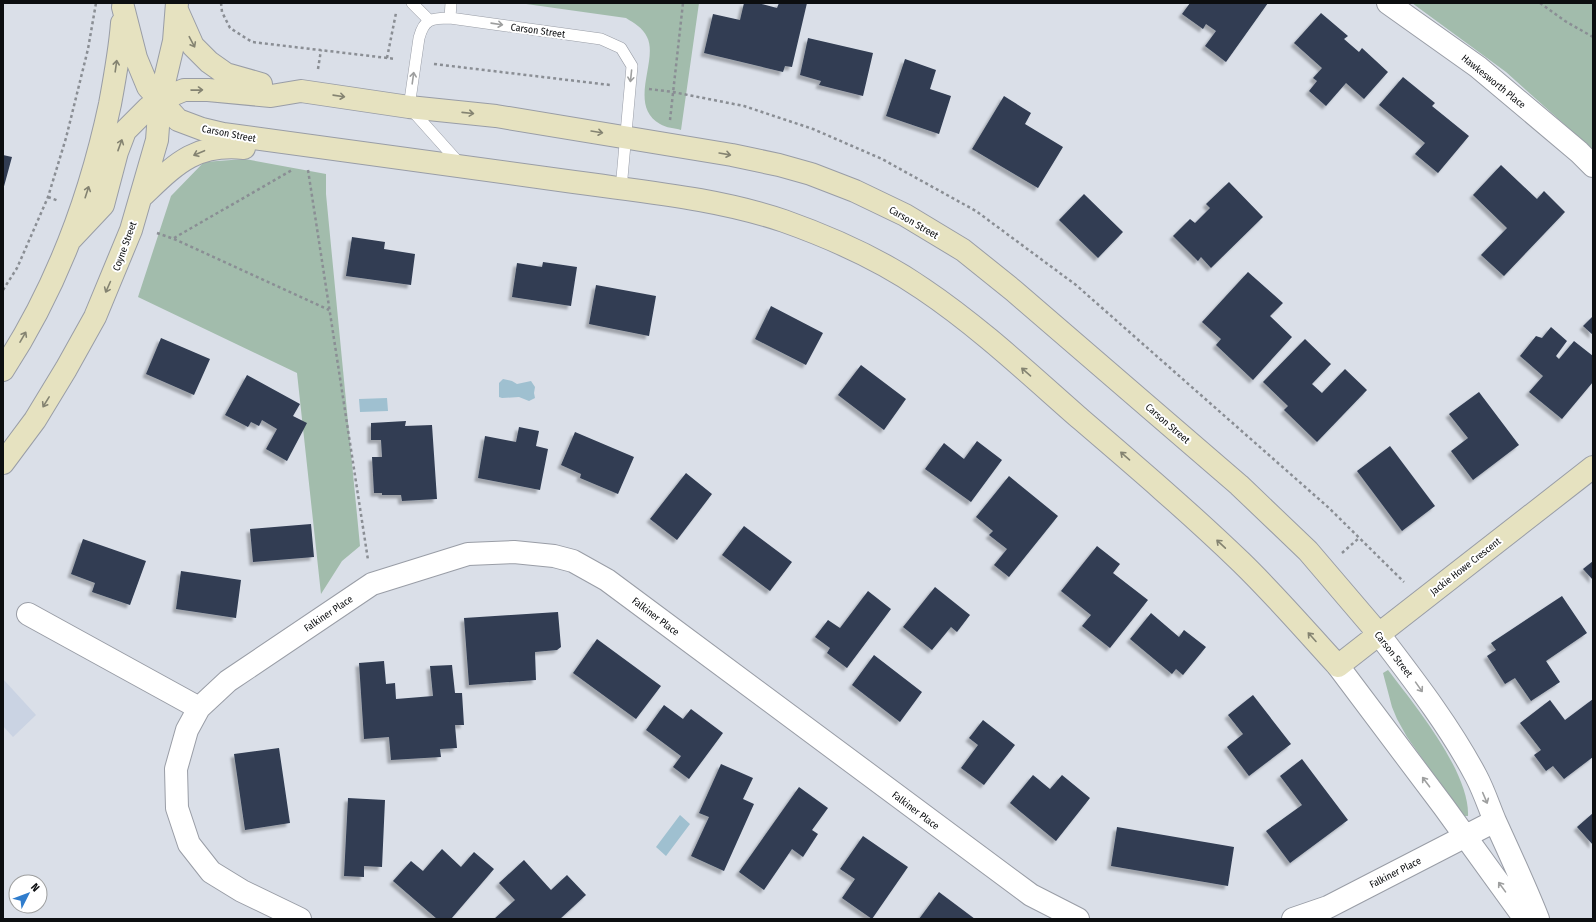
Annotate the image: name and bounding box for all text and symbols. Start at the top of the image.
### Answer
one-way arrow [490,20,503,28]
street label: Carson Street [510,21,567,41]
one-way arrow [189,36,196,48]
street label: Hawkesworth Place [1459,52,1528,111]
one-way arrow [112,60,120,73]
one-way arrow [628,69,635,82]
one-way arrow [409,71,417,84]
one-way arrow [190,86,203,94]
one-way arrow [333,92,346,100]
one-way arrow [461,109,474,117]
street label: Carson Street [201,123,258,145]
one-way arrow [590,128,603,136]
one-way arrow [116,140,124,152]
one-way arrow [193,149,205,157]
one-way arrow [718,150,731,158]
one-way arrow [83,187,91,199]
street label: Carson Street [887,204,941,242]
street label: Coyne Street [110,219,140,273]
one-way arrow [104,281,111,293]
one-way arrow [20,331,28,343]
one-way arrow [1021,367,1032,376]
one-way arrow [42,396,50,407]
street label: Carson Street [1143,401,1193,447]
one-way arrow [1119,452,1130,461]
street label: Jackie Howe Crescent [1428,535,1504,598]
one-way arrow [1216,539,1226,549]
street label: Falkiner Place [302,593,355,634]
street label: Falkiner Place [629,595,681,639]
street label: Carson Street [1372,629,1415,681]
one-way arrow [1307,632,1316,642]
one-way arrow [1415,681,1423,692]
one-way arrow [1421,777,1430,788]
street label: Falkiner Place [889,789,941,833]
one-way arrow [1482,791,1490,803]
street label: Falkiner Place [1368,855,1423,891]
north arrow [8,874,48,914]
text: N [28,881,42,894]
one-way arrow [1498,882,1506,893]

